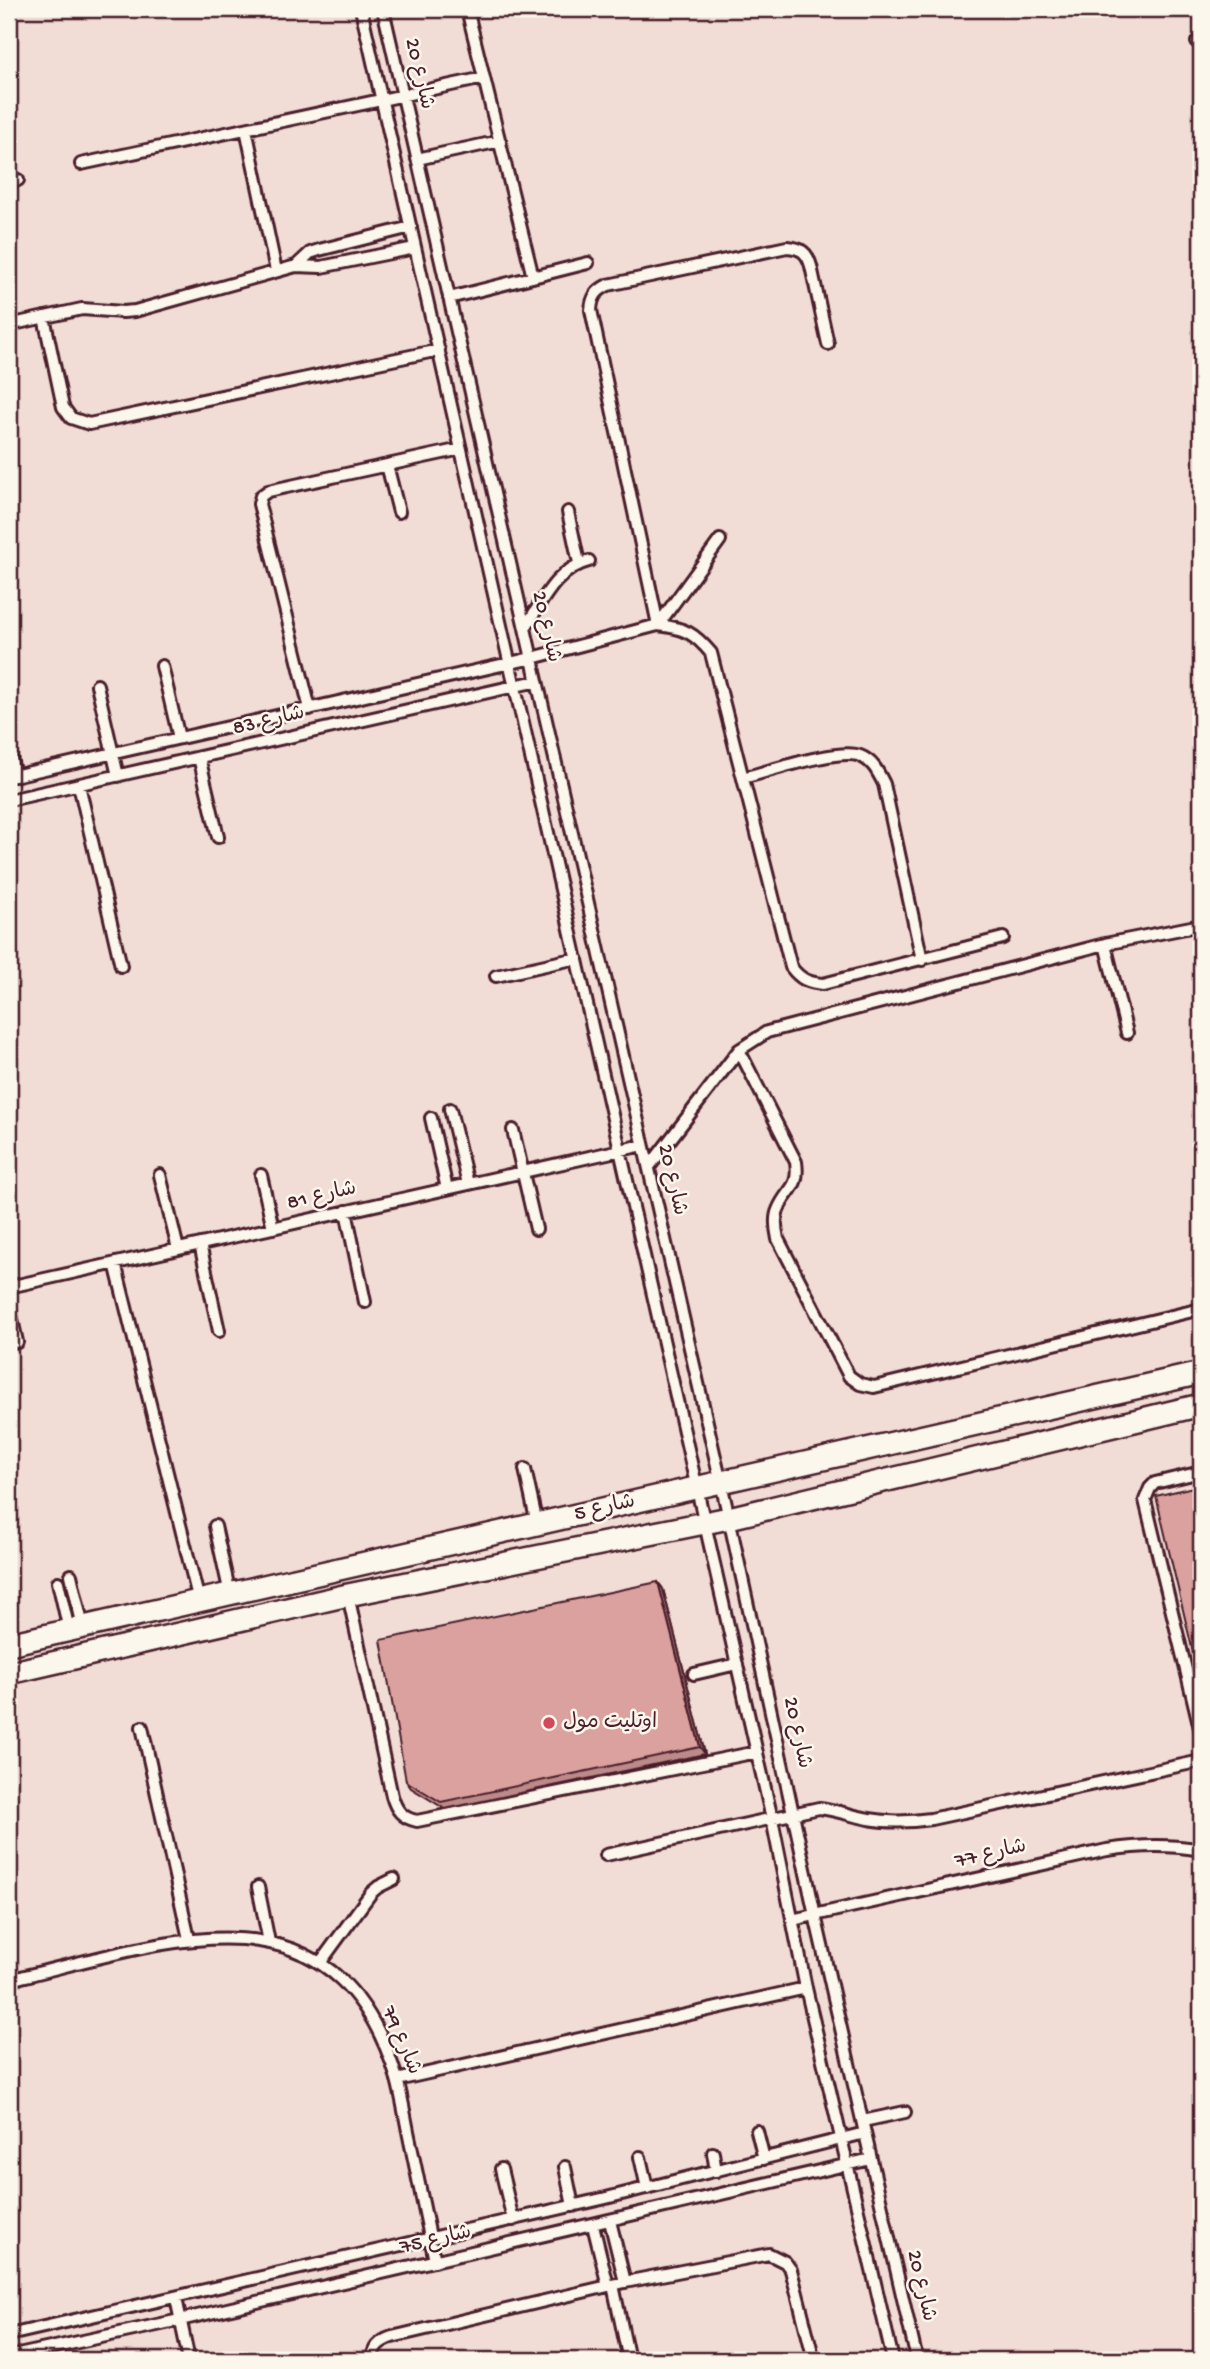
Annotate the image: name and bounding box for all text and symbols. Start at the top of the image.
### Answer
street label: شارع 20 [398,36,438,112]
street label: شارع 20 [525,589,565,665]
street label: شارع 83 [231,702,307,742]
street label: شارع 20 [651,1142,691,1218]
street label: شارع 81 [285,1177,359,1217]
street label: شارع 5 [572,1490,638,1528]
street label: شارع 20 [776,1695,816,1771]
place label: اوتليت مول [563,1711,657,1736]
marker: اوتليت مول [541,1715,557,1731]
street label: شارع 77 [952,1835,1029,1876]
street label: شارع 79 [374,2002,426,2079]
street label: شارع 75 [397,2221,474,2262]
street label: شارع 20 [900,2248,940,2324]

